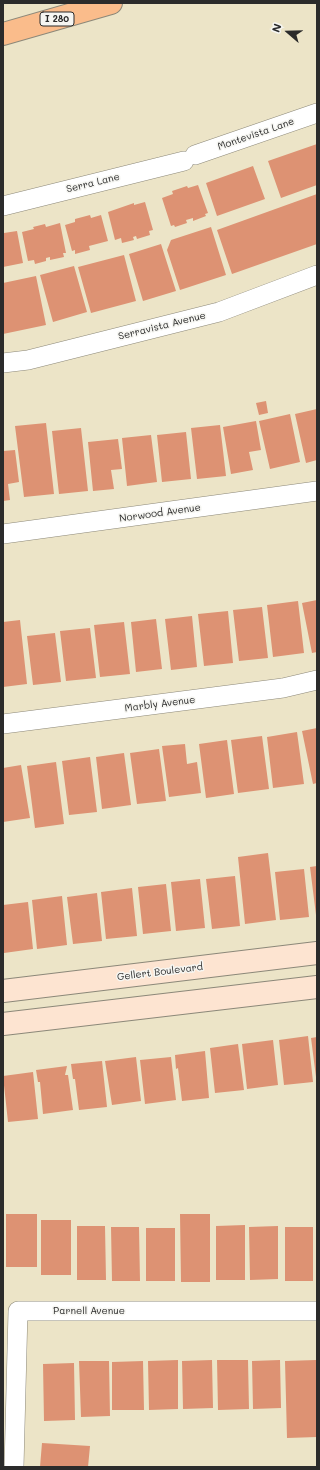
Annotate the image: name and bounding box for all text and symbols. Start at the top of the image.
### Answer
road number: I 280 [40,12,74,26]
north arrow [268,12,308,52]
text: N [268,21,285,34]
street label: Montevista Lane [216,115,296,153]
street label: Serra Lane [65,171,121,195]
street label: Serravista Avenue [117,309,207,343]
street label: Norwood Avenue [119,501,201,525]
street label: Marbly Avenue [124,694,196,714]
street label: Gellert Boulevard [116,961,204,983]
street label: Parnell Avenue [53,1305,125,1317]

